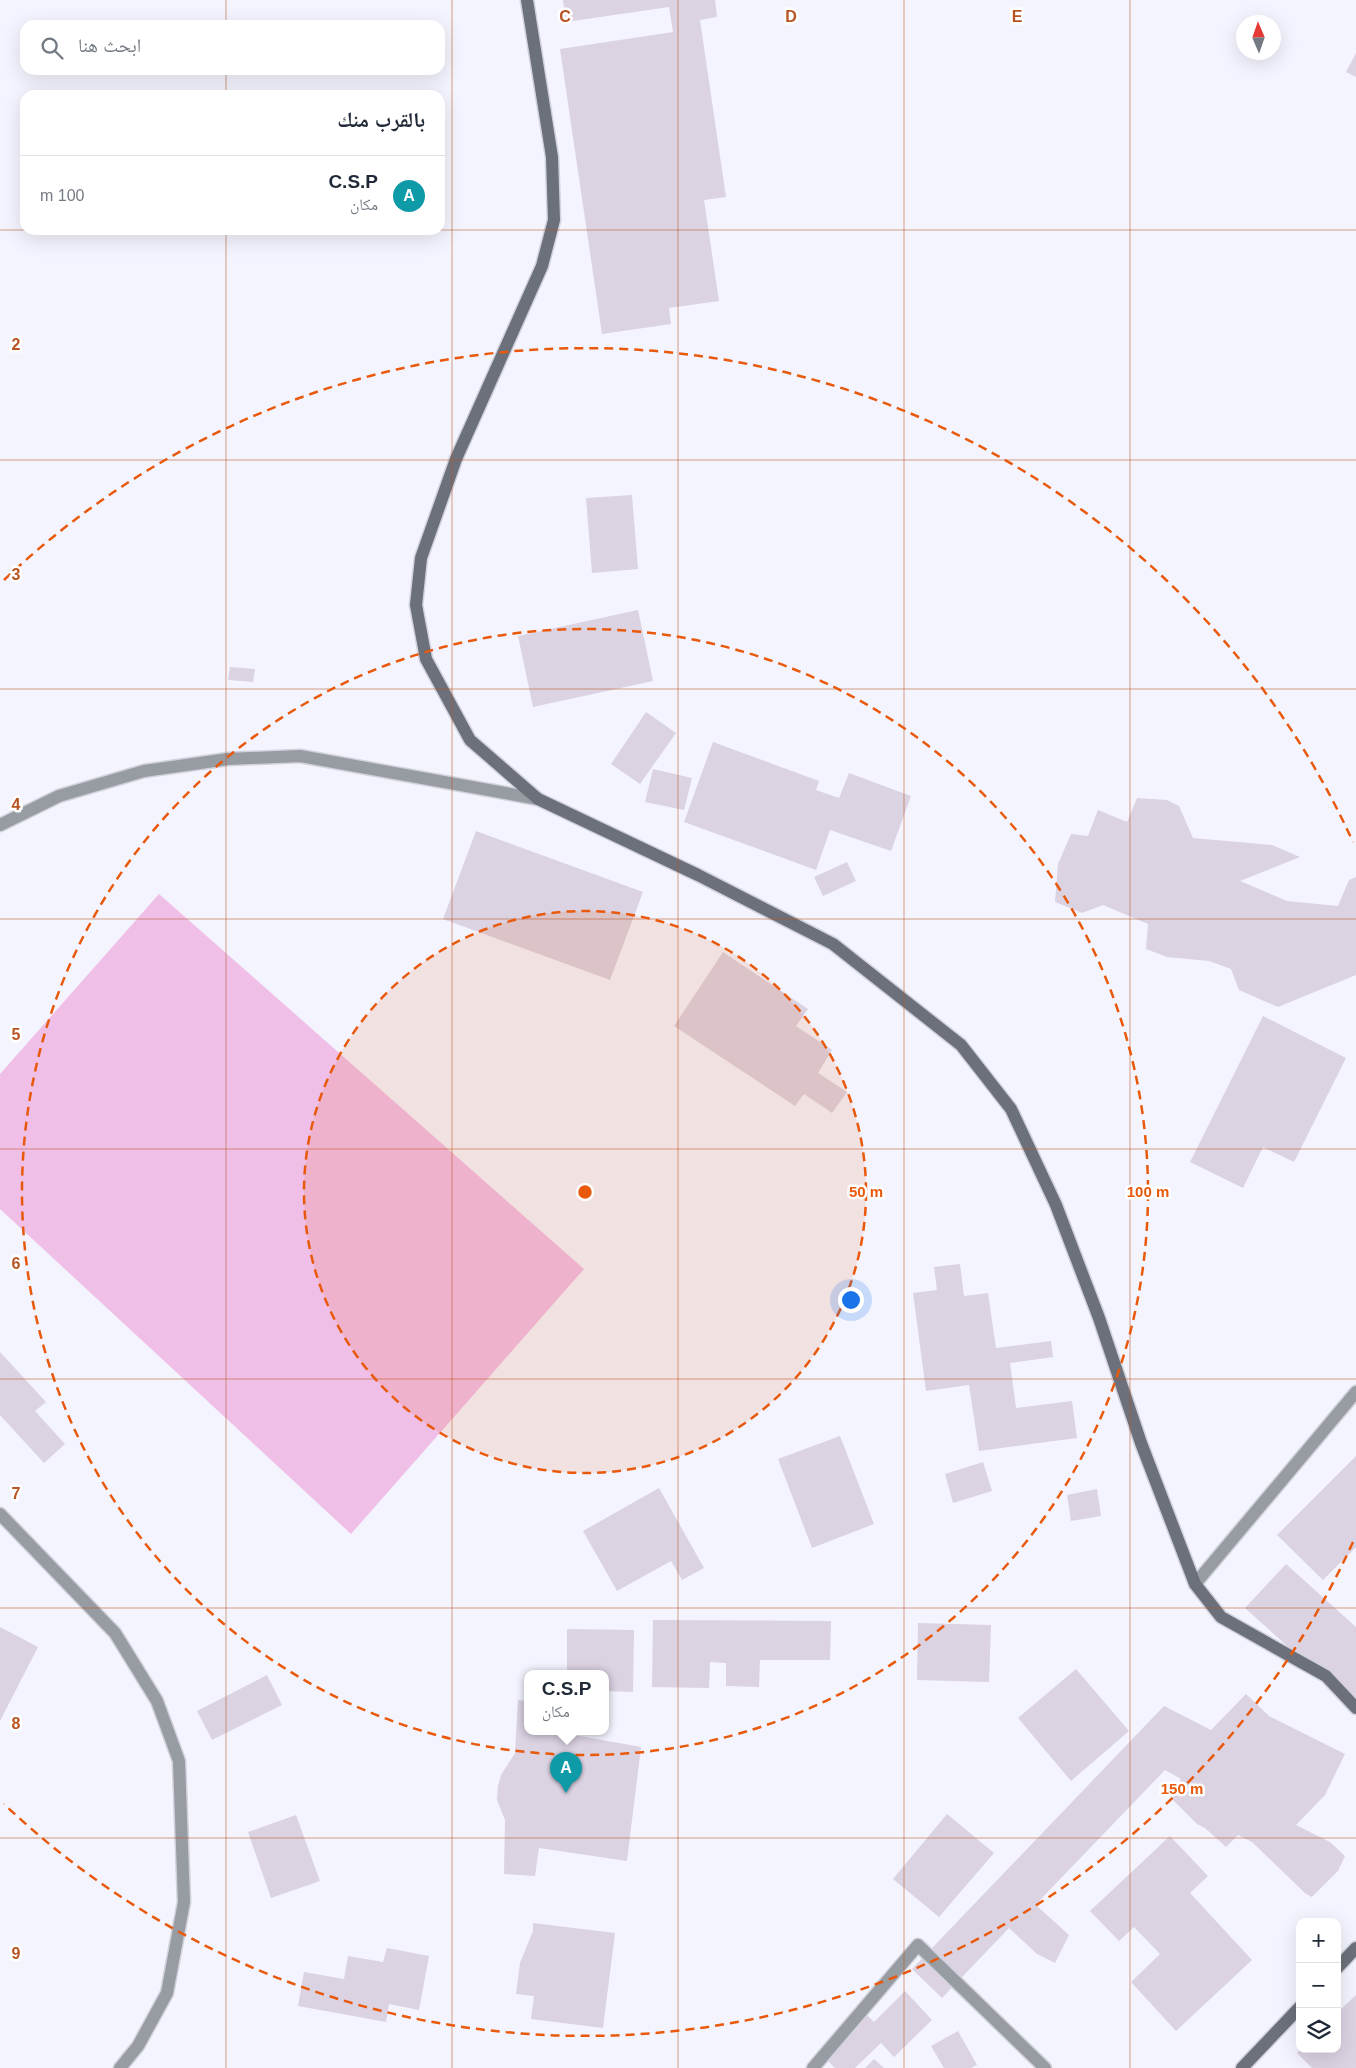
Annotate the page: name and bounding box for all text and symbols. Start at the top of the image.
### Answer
text: C [559,8,571,25]
text: D [785,8,797,25]
text: E [1012,8,1023,25]
north arrow [1236,15,1281,60]
search box [20,20,445,75]
icon: search [38,34,66,62]
text: ابحث هنا [78,35,141,56]
text: بالقرب منك [337,108,425,131]
text: C.S.P [328,171,378,192]
text: 100 m [40,187,84,204]
text: A [403,187,415,204]
text: مكان [350,196,378,213]
text: 2 [12,336,21,353]
text: 3 [12,566,21,583]
text: 4 [12,796,21,813]
text: 5 [12,1026,21,1043]
centre of rings [576,1183,594,1201]
text: 50 m [849,1183,883,1200]
text: 100 m [1127,1183,1169,1200]
text: 6 [12,1255,21,1272]
your location [838,1287,864,1313]
text: 7 [12,1485,21,1502]
popup [524,1670,609,1735]
text: C.S.P [542,1678,591,1699]
text: مكان [542,1703,570,1720]
text: 8 [12,1715,21,1732]
pin: A [550,1752,582,1793]
text: 150 m [1161,1780,1203,1797]
map controls [1296,1918,1341,2053]
button: + [1296,1918,1341,1963]
text: 9 [12,1945,21,1962]
button: − [1296,1963,1341,2008]
button: layers [1296,2008,1341,2053]

